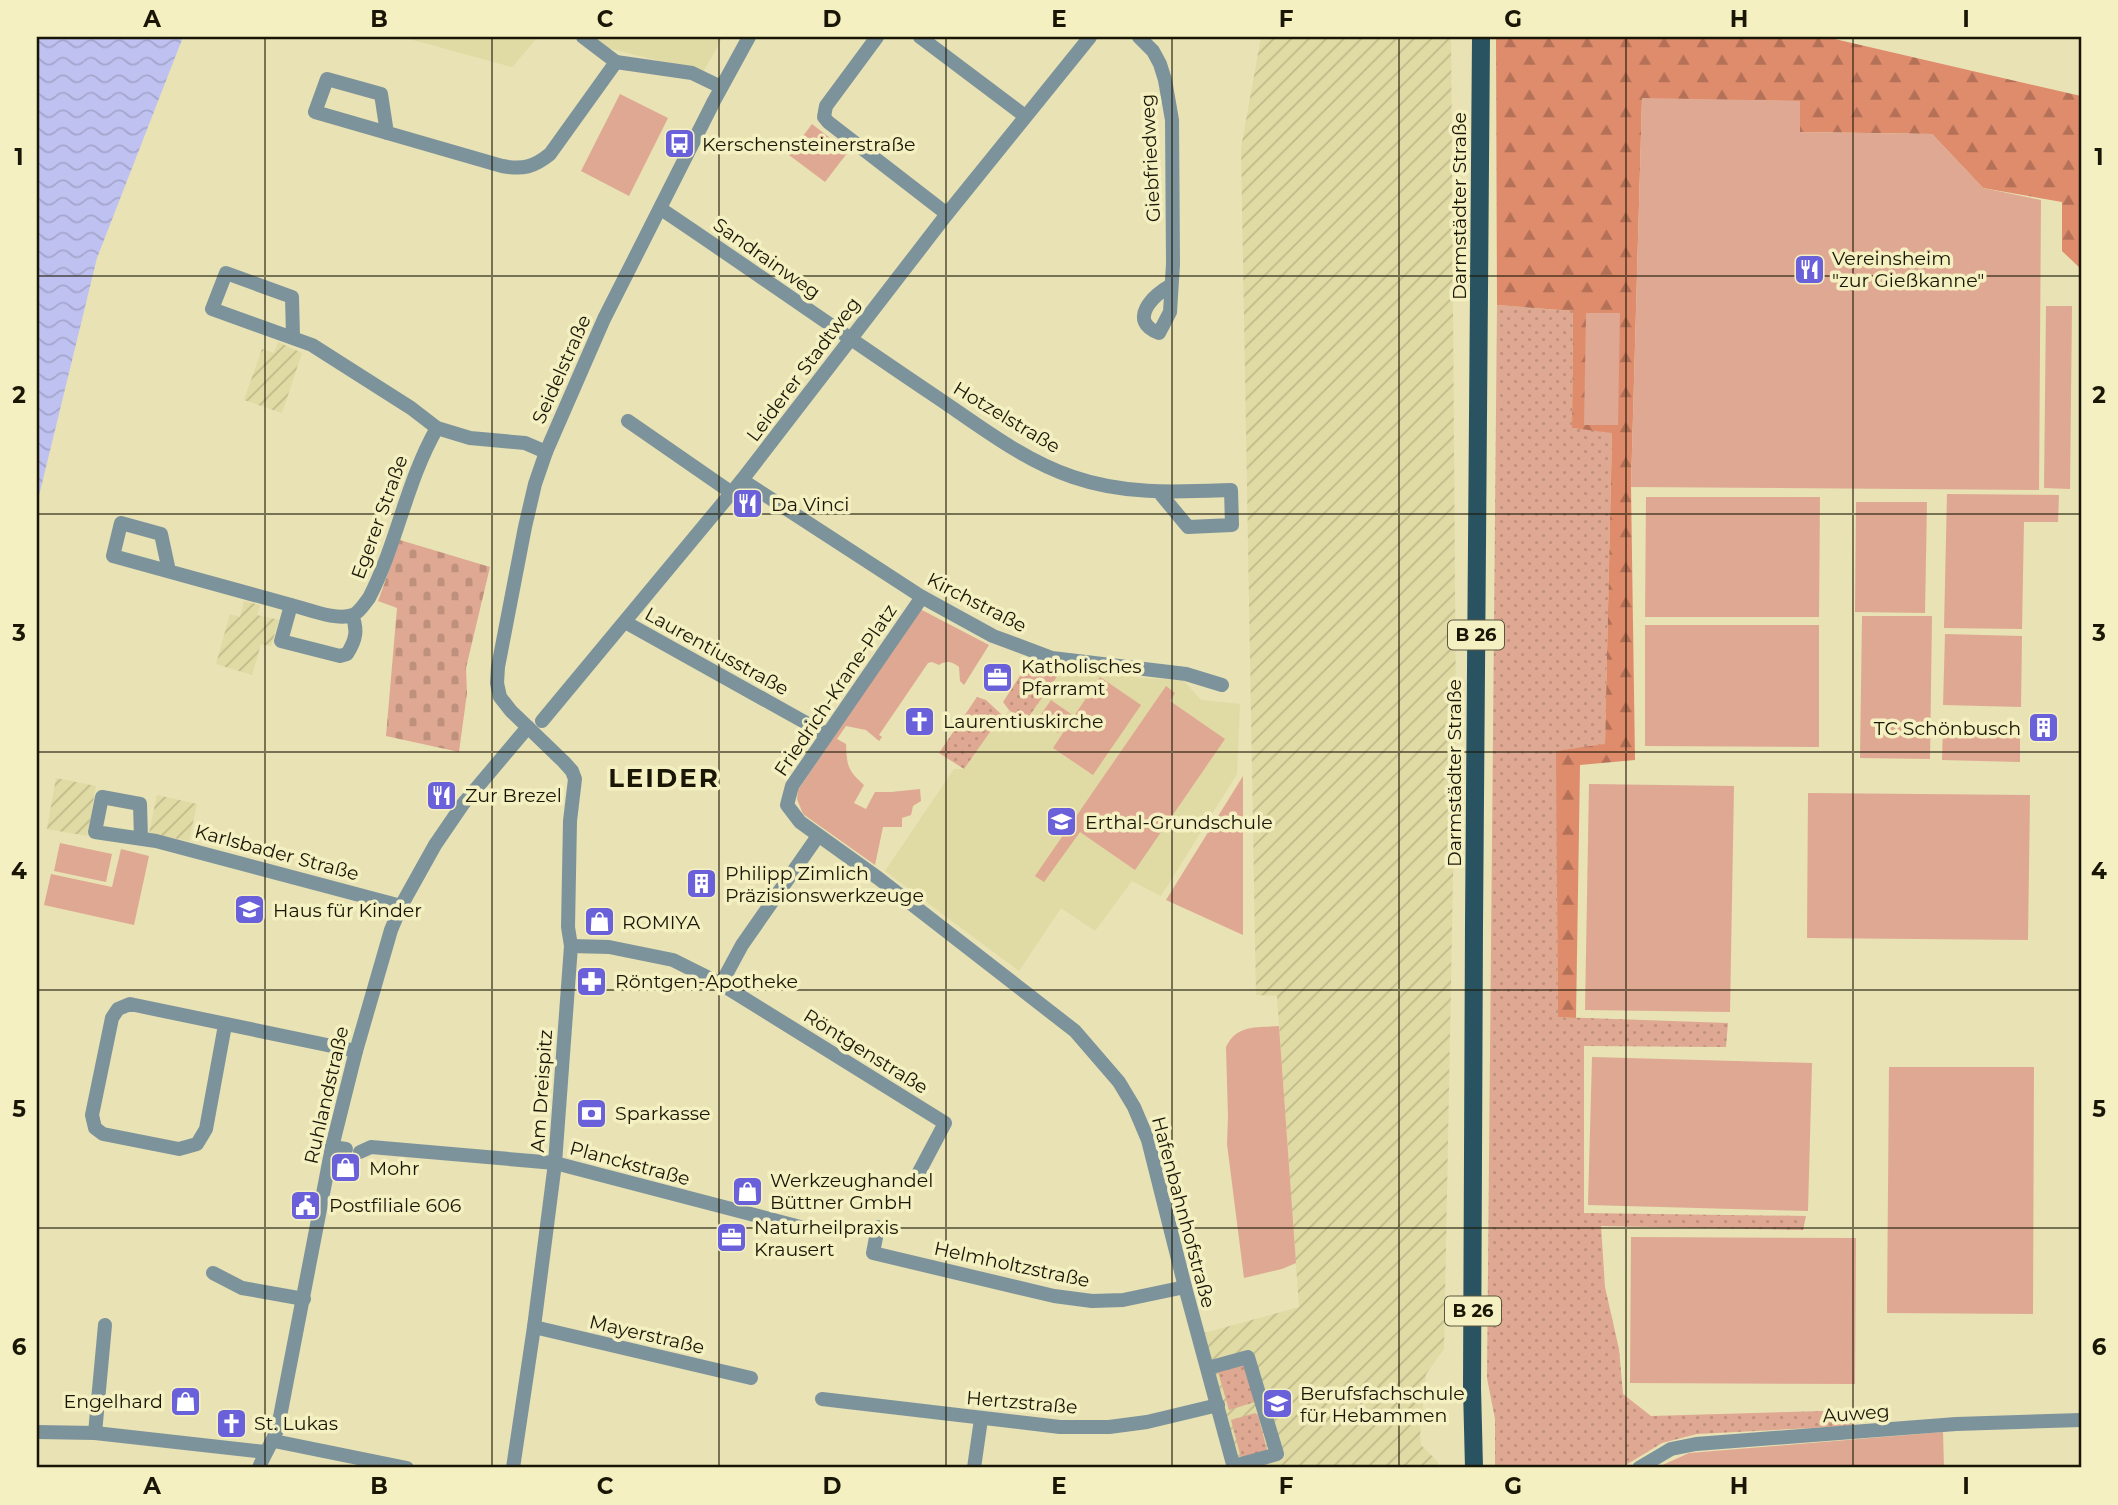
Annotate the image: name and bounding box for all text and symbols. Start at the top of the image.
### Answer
text: A [142,5,161,33]
text: B [370,5,388,33]
text: C [597,5,614,33]
text: D [823,5,842,33]
text: E [1051,5,1067,33]
text: F [1279,5,1294,33]
text: G [1504,5,1522,33]
text: H [1730,5,1748,33]
text: I [1962,5,1970,33]
street label: Giebfriedweg [1136,93,1165,223]
street label: Darmstädter Straße [1448,112,1471,300]
bus stop icon: Kerschensteinerstraße [662,127,696,161]
place label: Kerschensteinerstraße [702,133,915,156]
text: 1 [14,143,24,171]
text: 1 [2094,143,2104,171]
street label: Sandrainweg [709,213,825,304]
place label: Vereinsheim "zur Gießkanne" [1832,247,1984,292]
restaurant icon: Vereinsheim "zur Gießkanne" [1792,252,1826,286]
street label: Leiderer Stadtweg [742,293,865,446]
street label: Seidelstraße [527,311,596,427]
street label: Hotzelstraße [949,377,1064,458]
text: 2 [12,381,26,409]
text: 2 [2092,381,2106,409]
street label: Egerer Straße [346,452,413,582]
restaurant icon: Da Vinci [731,487,765,521]
place label: Da Vinci [771,493,849,516]
street label: Kirchstraße [923,568,1030,637]
street label: Friedrich-Krane-Platz [769,600,902,781]
street label: Laurentiusstraße [641,602,793,701]
text: 3 [11,619,26,647]
text: 3 [2091,619,2106,647]
road number: B 26 [1448,620,1504,650]
place label: Katholisches Pfarramt [1021,655,1142,700]
office icon: Katholisches Pfarramt [981,660,1015,694]
street label: Darmstädter Straße [1443,679,1466,867]
church icon: Laurentiuskirche [903,704,937,738]
place label: Laurentiuskirche [943,710,1103,733]
building icon: TC Schönbusch [2027,711,2061,745]
place label: TC Schönbusch [1874,717,2021,740]
district label: LEIDER [608,762,720,794]
restaurant icon: Zur Brezel [425,778,459,812]
place label: Zur Brezel [465,784,562,807]
school or university icon: Erthal-Grundschule [1045,805,1079,839]
place label: Erthal-Grundschule [1085,811,1273,834]
street label: Karlsbader Straße [192,820,361,885]
text: 4 [11,857,27,885]
text: 4 [2091,857,2107,885]
place label: Philipp Zimlich Präzisionswerkzeuge [725,862,924,907]
building icon: Philipp Zimlich Präzisionswerkzeuge [685,867,719,901]
school or university icon: Haus für Kinder [233,893,267,927]
place label: Haus für Kinder [273,899,422,922]
shop icon: ROMIYA [582,905,616,939]
place label: ROMIYA [622,911,700,934]
pharmacy icon: Röntgen-Apotheke [575,964,609,998]
place label: Röntgen-Apotheke [615,970,798,993]
street label: Röntgenstraße [799,1004,932,1099]
street label: Ruhlandstraße [299,1024,354,1166]
street label: Am Dreispitz [526,1029,557,1153]
text: 5 [12,1095,26,1123]
text: 5 [2092,1095,2106,1123]
bank icon: Sparkasse [575,1096,609,1130]
place label: Sparkasse [615,1102,711,1125]
street label: Hafenbahnhofstraße [1147,1114,1220,1310]
street label: Planckstraße [567,1136,693,1191]
shop icon: Mohr [329,1151,363,1185]
place label: Mohr [369,1157,420,1180]
place label: Werkzeughandel Büttner GmbH [770,1169,933,1214]
shop icon: Werkzeughandel Büttner GmbH [730,1174,764,1208]
public building icon: Postfiliale 606 [289,1188,323,1222]
place label: Postfiliale 606 [329,1194,461,1217]
place label: Naturheilpraxis Krausert [754,1216,899,1261]
office icon: Naturheilpraxis Krausert [714,1221,748,1255]
street label: Helmholtzstraße [932,1237,1092,1292]
road number: B 26 [1445,1296,1501,1326]
street label: Mayerstraße [587,1310,707,1359]
text: 6 [12,1333,27,1361]
text: 6 [2092,1333,2107,1361]
place label: Berufsfachschule für Hebammen [1300,1382,1465,1427]
shop icon: Engelhard [169,1384,203,1418]
street label: Hertzstraße [965,1386,1078,1419]
school or university icon: Berufsfachschule für Hebammen [1260,1387,1294,1421]
place label: Engelhard [64,1390,163,1413]
street label: Auweg [1822,1400,1890,1427]
church icon: St. Lukas [214,1406,248,1440]
place label: St. Lukas [254,1412,338,1435]
text: A [142,1472,161,1500]
text: B [370,1472,388,1500]
text: C [597,1472,614,1500]
text: D [823,1472,842,1500]
text: E [1051,1472,1067,1500]
text: F [1279,1472,1294,1500]
text: G [1504,1472,1522,1500]
text: H [1730,1472,1748,1500]
text: I [1962,1472,1970,1500]

